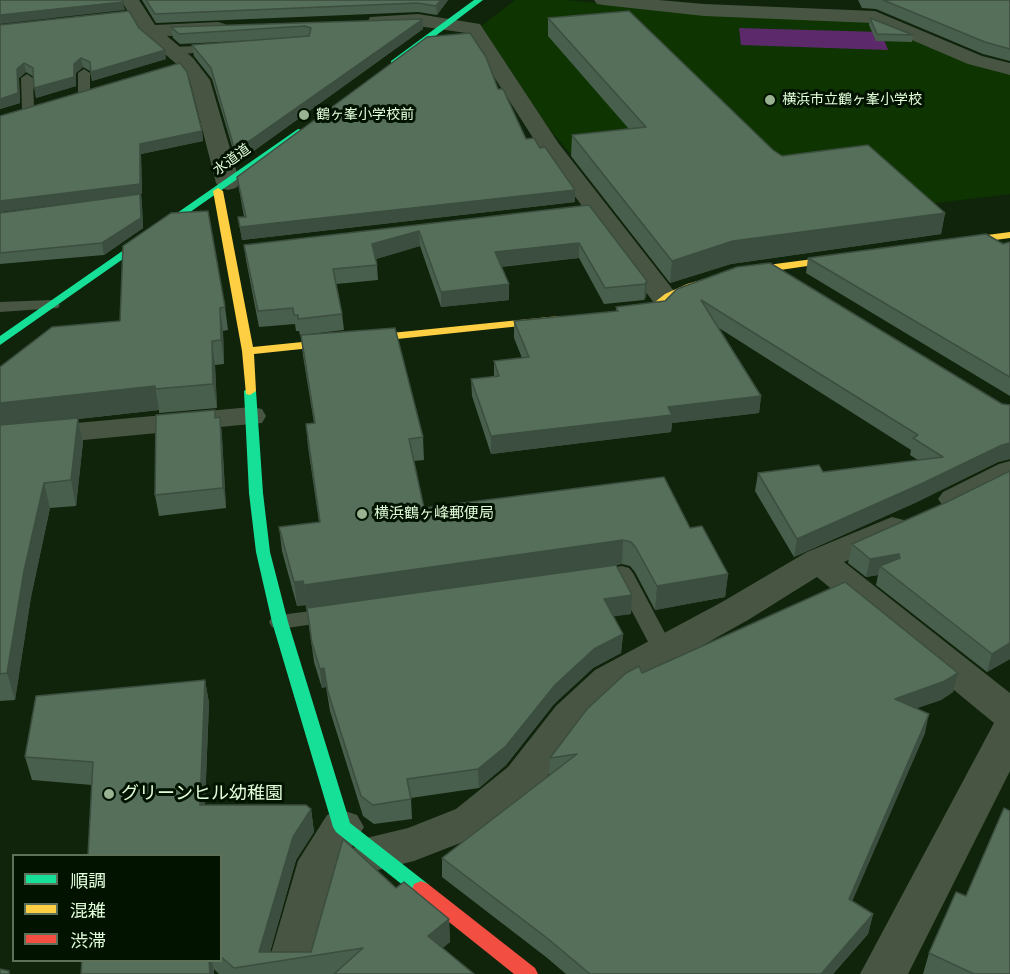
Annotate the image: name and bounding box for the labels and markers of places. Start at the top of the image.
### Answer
place label: 横浜市立鶴ヶ峯小学校 [782,92,922,108]
marker: 横浜市立鶴ヶ峯小学校 [763,93,777,107]
place label: 鶴ヶ峯小学校前 [316,107,414,123]
marker: 鶴ヶ峯小学校前 [297,108,311,122]
place label: 横浜鶴ヶ峰郵便局 [374,505,494,523]
marker: 横浜鶴ヶ峰郵便局 [355,507,369,521]
place label: グリーンヒル幼稚園 [121,783,283,805]
marker: グリーンヒル幼稚園 [102,787,116,801]

